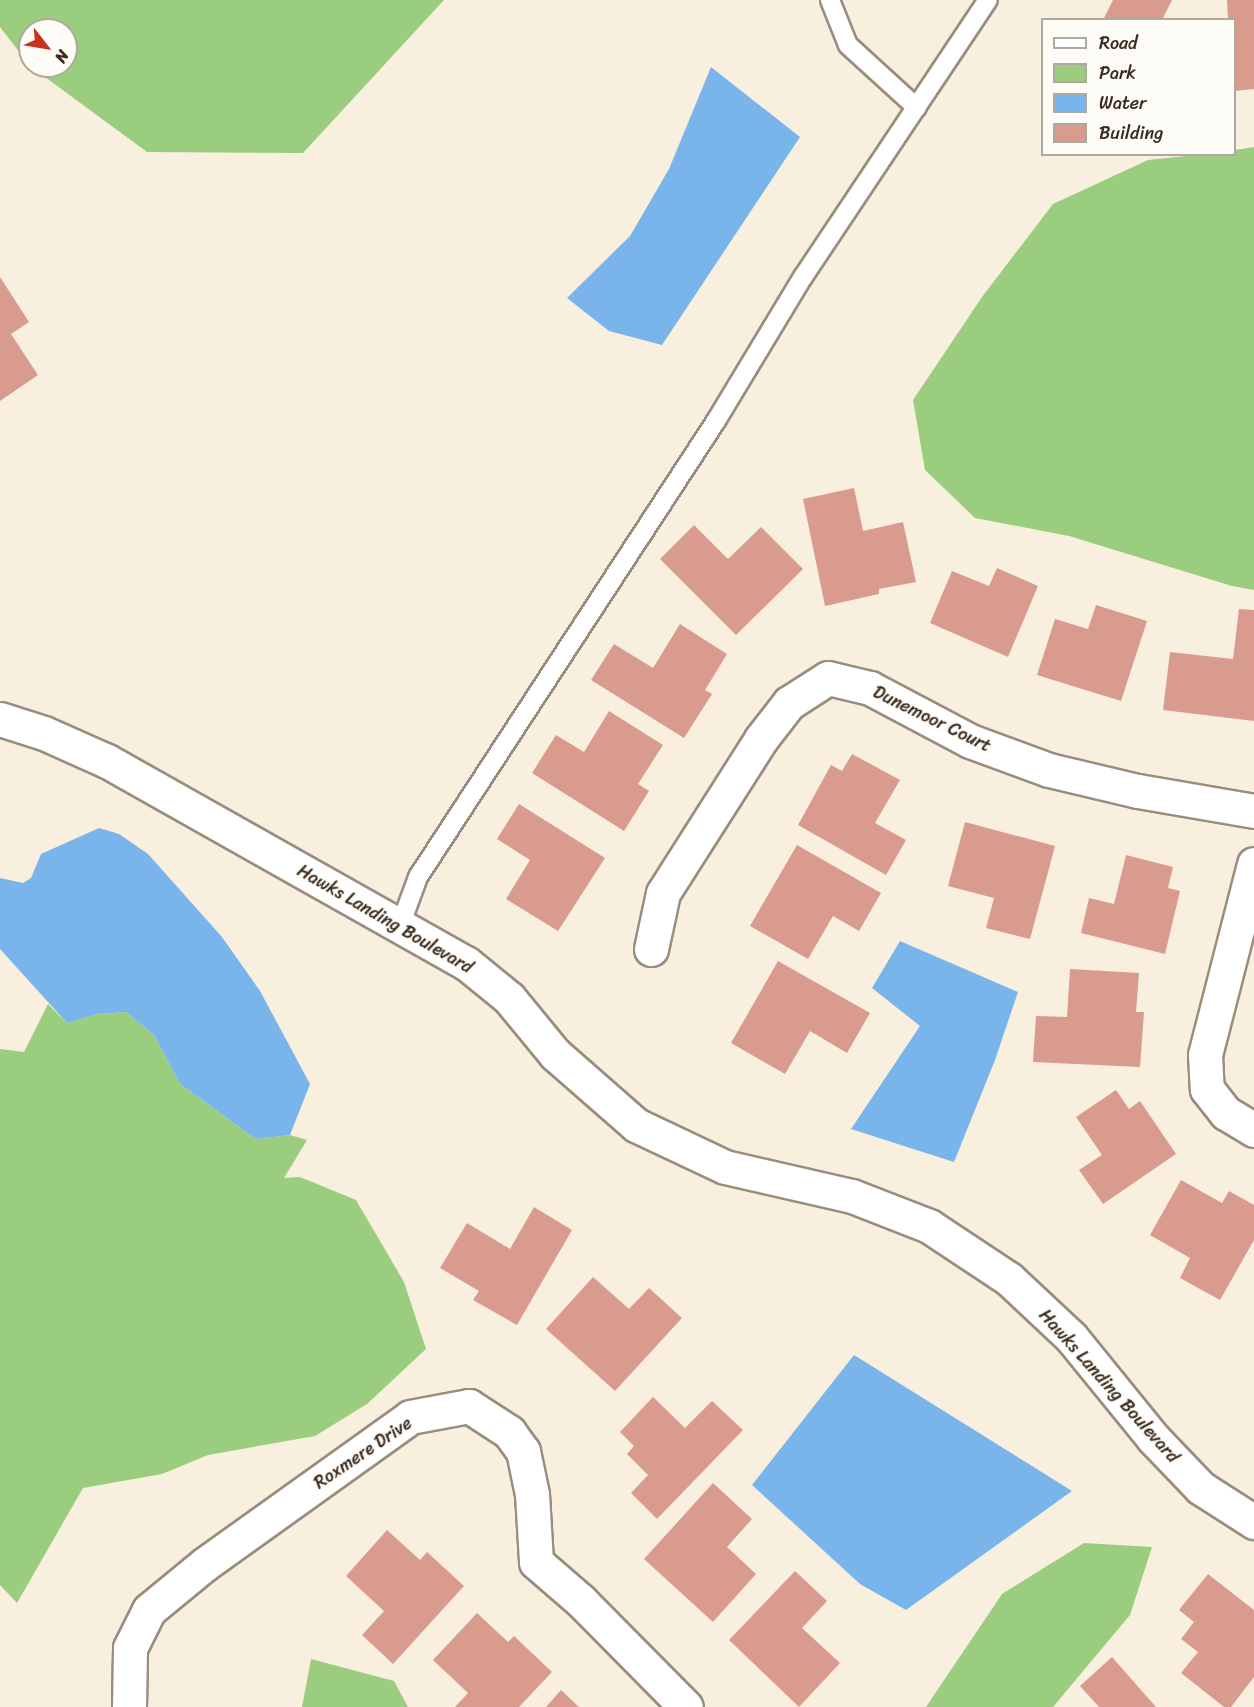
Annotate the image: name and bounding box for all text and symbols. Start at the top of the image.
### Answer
north arrow [18,18,78,78]
legend [1041,18,1236,156]
text: Road [1099,27,1138,59]
text: N [47,44,77,69]
text: Park [1099,57,1136,89]
text: Water [1099,87,1146,119]
text: Building [1099,117,1163,149]
street label: Dunemoor Court [869,681,995,757]
street label: Hawks Landing Boulevard [293,860,477,978]
street label: Hawks Landing Boulevard [1034,1305,1184,1467]
street label: Roxmere Drive [310,1412,416,1494]

